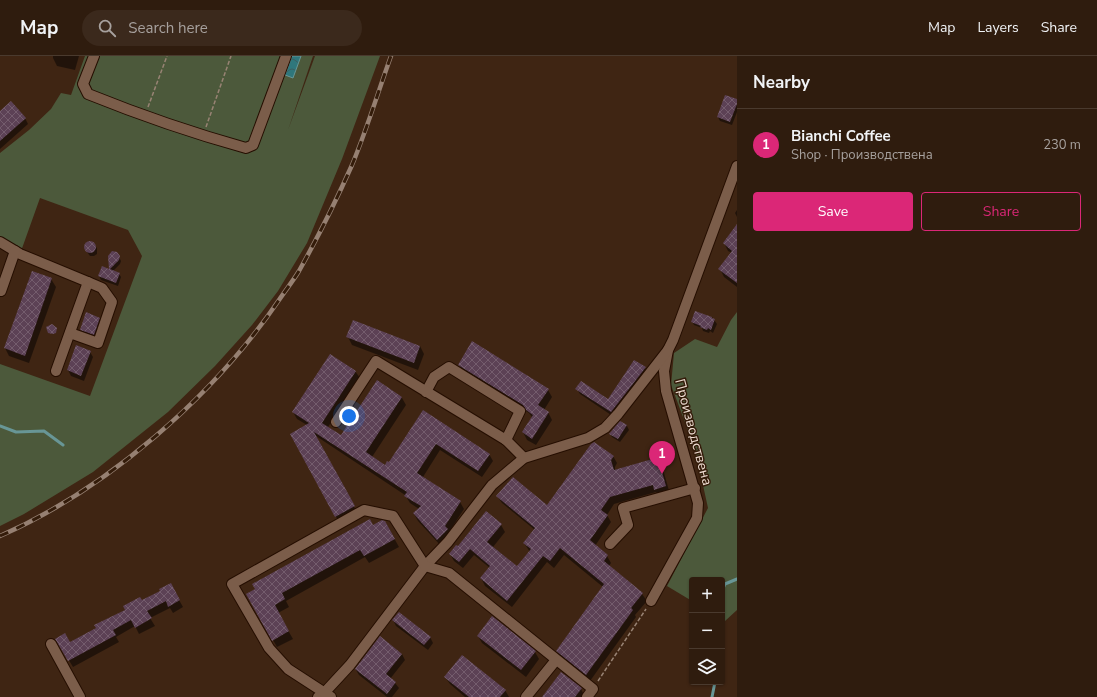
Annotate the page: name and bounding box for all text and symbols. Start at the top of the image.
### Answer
search box [82,10,362,46]
text: Map [20,15,58,41]
icon: search [96,17,118,39]
text: Search here [128,18,208,38]
text: Map [928,18,955,37]
text: Layers [977,18,1019,37]
text: Share [1041,18,1077,37]
text: Nearby [753,71,810,94]
text: Bianchi Coffee [791,126,891,146]
text: 1 [762,136,770,154]
text: 230 m [1043,136,1081,154]
text: Shop · Производствена [791,146,933,164]
button: Save [753,192,913,231]
button: Share [921,192,1081,231]
street label: Производствена [670,377,717,488]
your location [339,406,359,426]
pin: 1 [649,441,675,474]
map controls [689,577,725,685]
button: + [689,577,725,613]
button: − [689,613,725,649]
button: layers [689,649,725,685]

